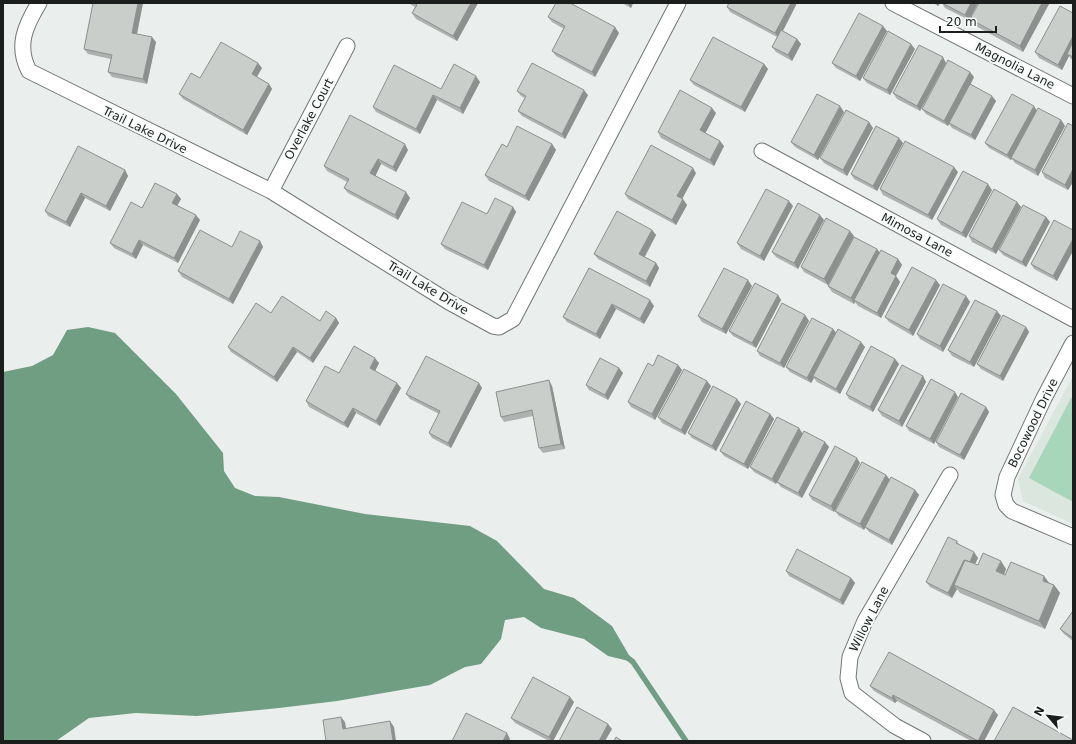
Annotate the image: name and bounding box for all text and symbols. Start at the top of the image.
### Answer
scale bar [940,8,996,34]
text: 20 m [946,15,977,29]
street label: Magnolia Lane [973,40,1057,92]
street label: Overlake Court [282,76,337,162]
street label: Trail Lake Drive [100,103,189,156]
street label: Mimosa Lane [879,210,955,260]
street label: Trail Lake Drive [384,258,471,318]
street label: Bocowood Drive [1005,376,1061,470]
street label: Willow Lane [847,584,891,654]
north arrow [1028,696,1068,736]
text: N [1032,704,1048,719]

